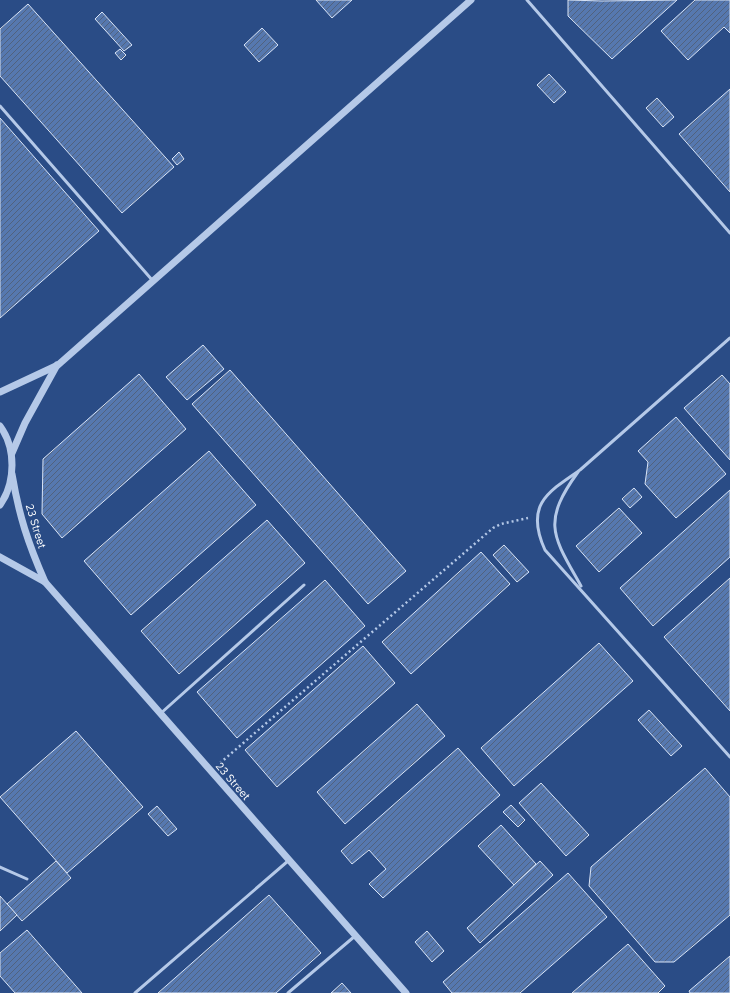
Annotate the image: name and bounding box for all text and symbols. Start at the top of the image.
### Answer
street label: 23 Street [23,502,49,550]
street label: 23 Street [213,759,253,803]

